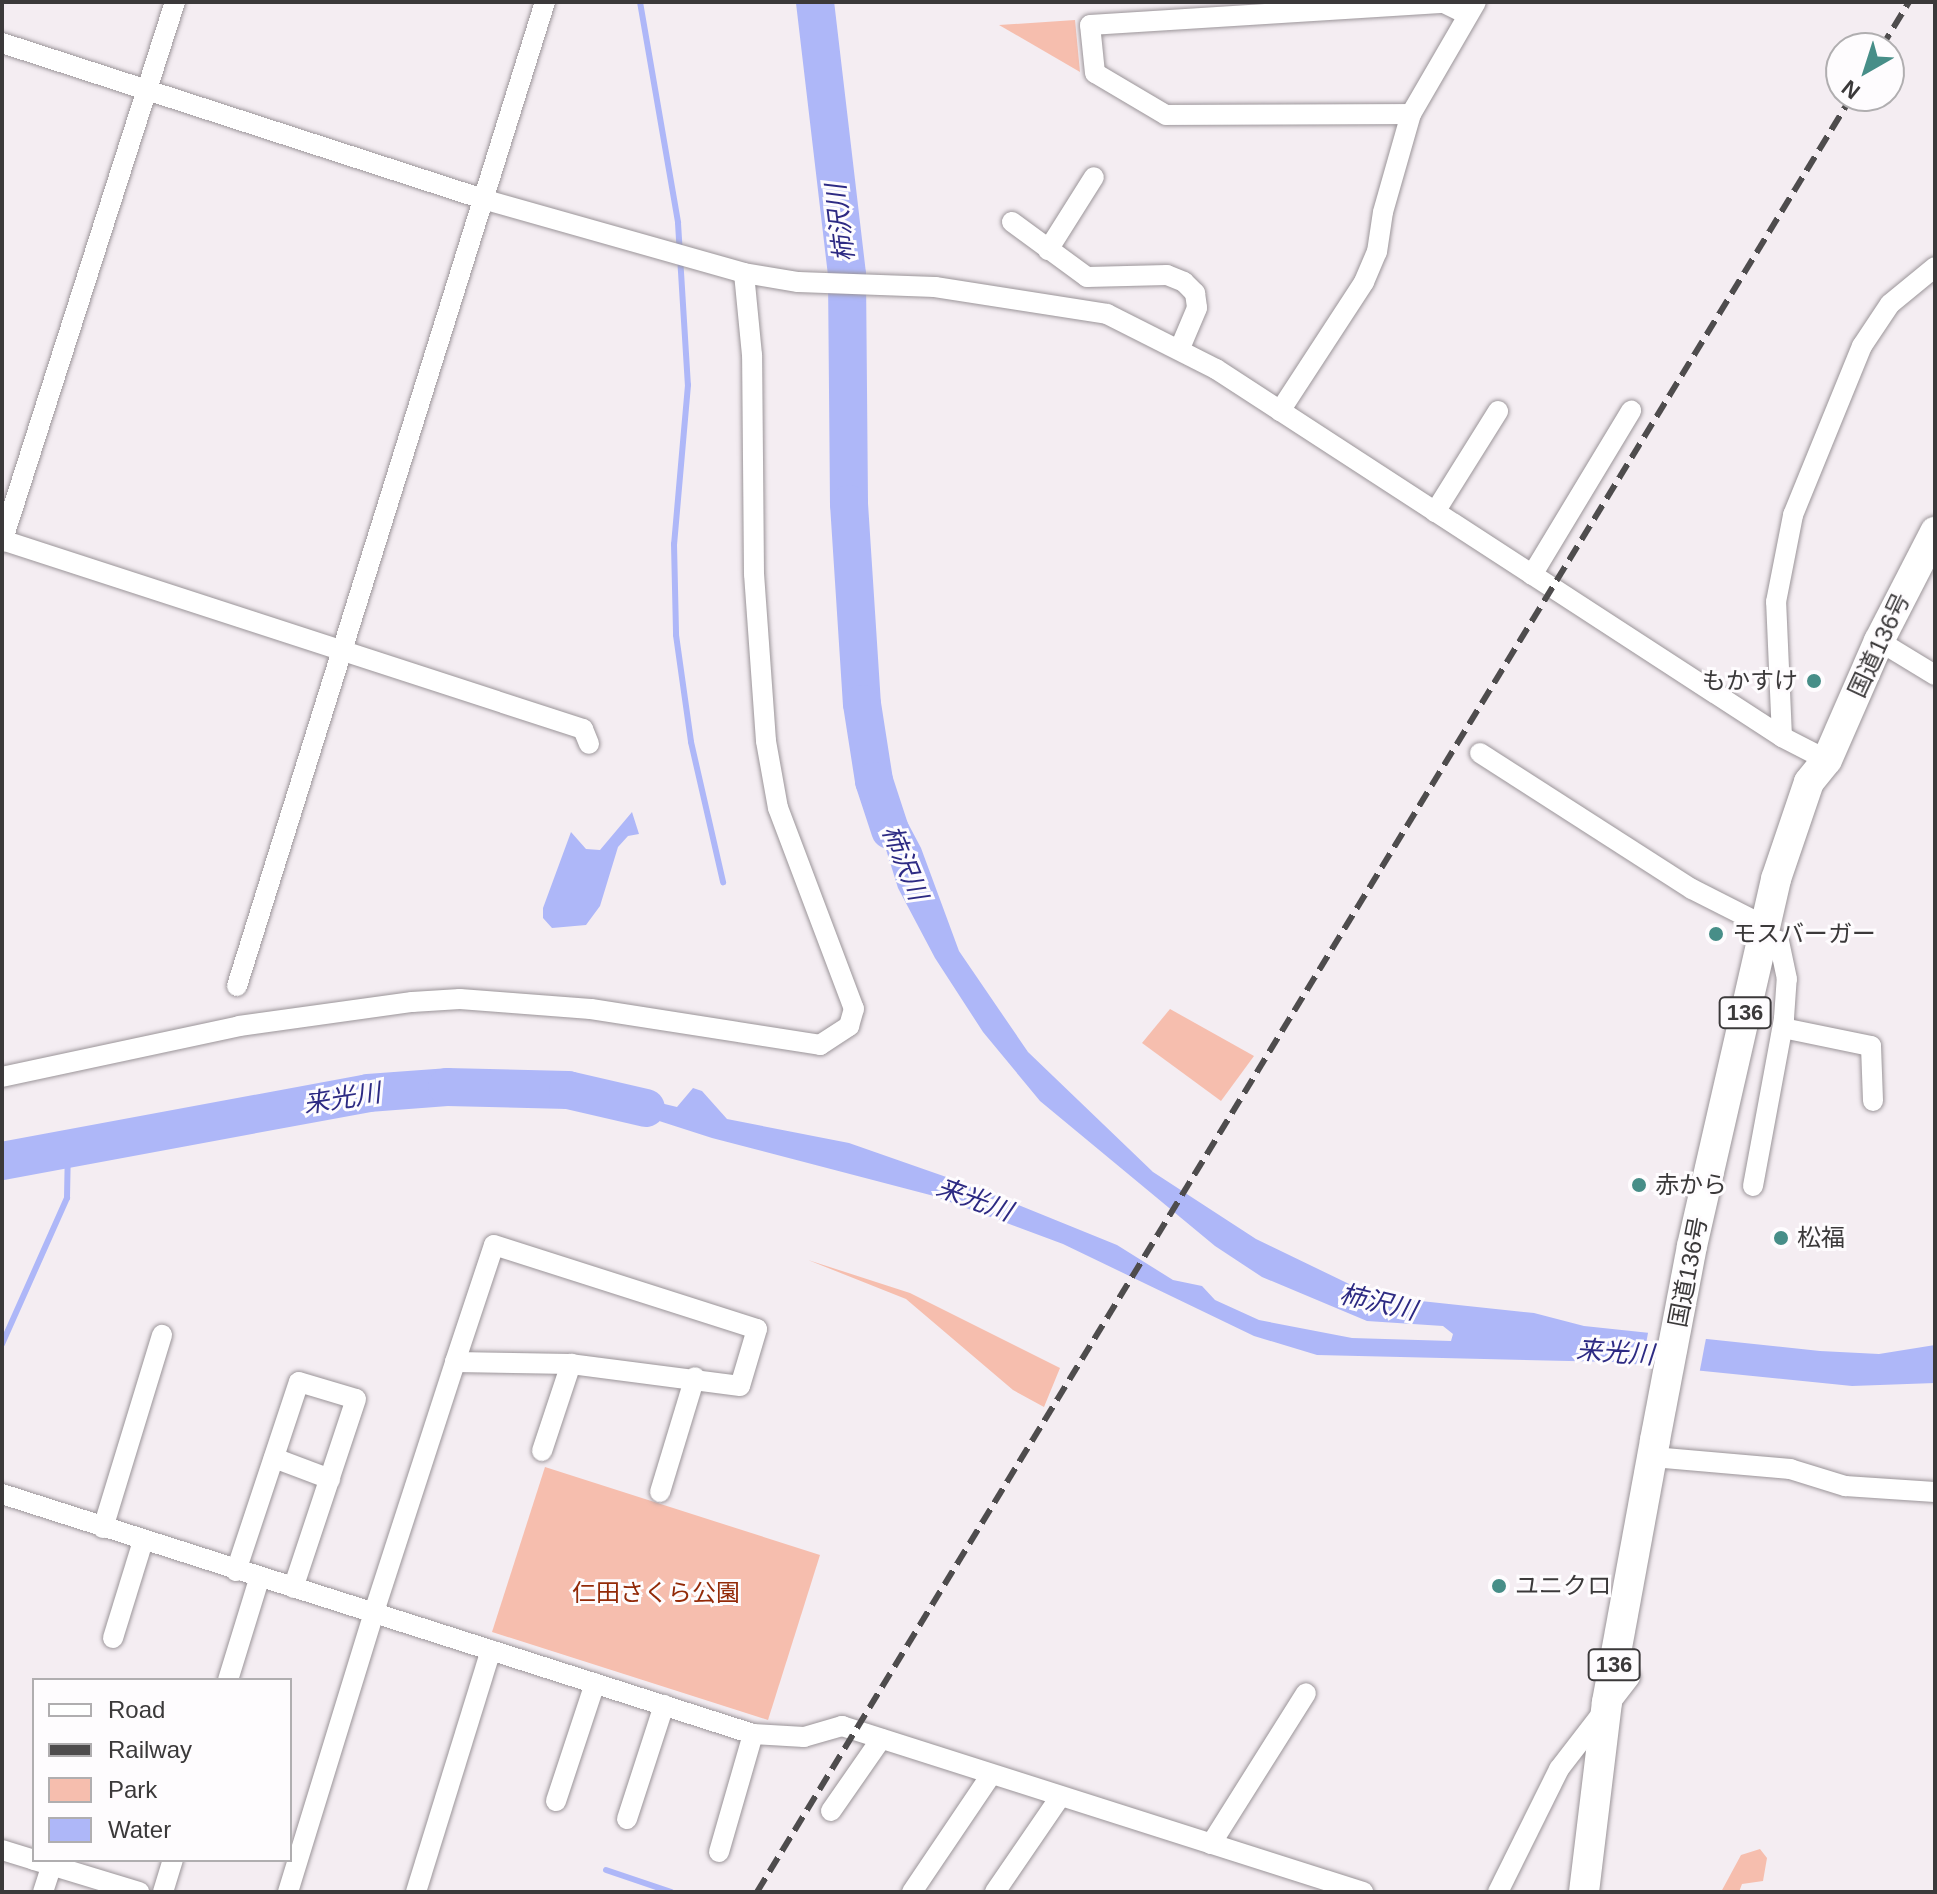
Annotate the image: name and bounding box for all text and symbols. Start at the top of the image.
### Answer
north arrow [1825,32,1905,112]
text: N [1837,75,1865,104]
water label: 柿沢川 [821,182,861,264]
street label: 国道136号 [1842,588,1916,702]
place label: もかすけ [1702,667,1798,695]
marker: もかすけ [1805,672,1823,690]
water label: 柿沢川 [875,821,933,905]
place label: モスバーガー [1732,920,1876,948]
marker: モスバーガー [1707,925,1725,943]
road number: 136 [1717,995,1773,1031]
water label: 来光川 [301,1077,383,1121]
place label: 赤から [1655,1171,1727,1199]
water label: 来光川 [932,1172,1016,1228]
marker: 赤から [1630,1176,1648,1194]
street label: 国道136号 [1663,1214,1713,1330]
place label: 松福 [1797,1224,1845,1252]
marker: 松福 [1772,1229,1790,1247]
water label: 柿沢川 [1336,1279,1420,1327]
water label: 来光川 [1575,1335,1655,1371]
place label: ユニクロ [1515,1572,1611,1600]
marker: ユニクロ [1490,1577,1508,1595]
park label: 仁田さくら公園 [572,1579,740,1607]
road number: 136 [1586,1647,1642,1683]
legend [32,1678,292,1862]
text: Road [108,1696,165,1723]
text: Railway [108,1736,192,1763]
text: Park [108,1776,157,1803]
text: Water [108,1816,171,1843]

